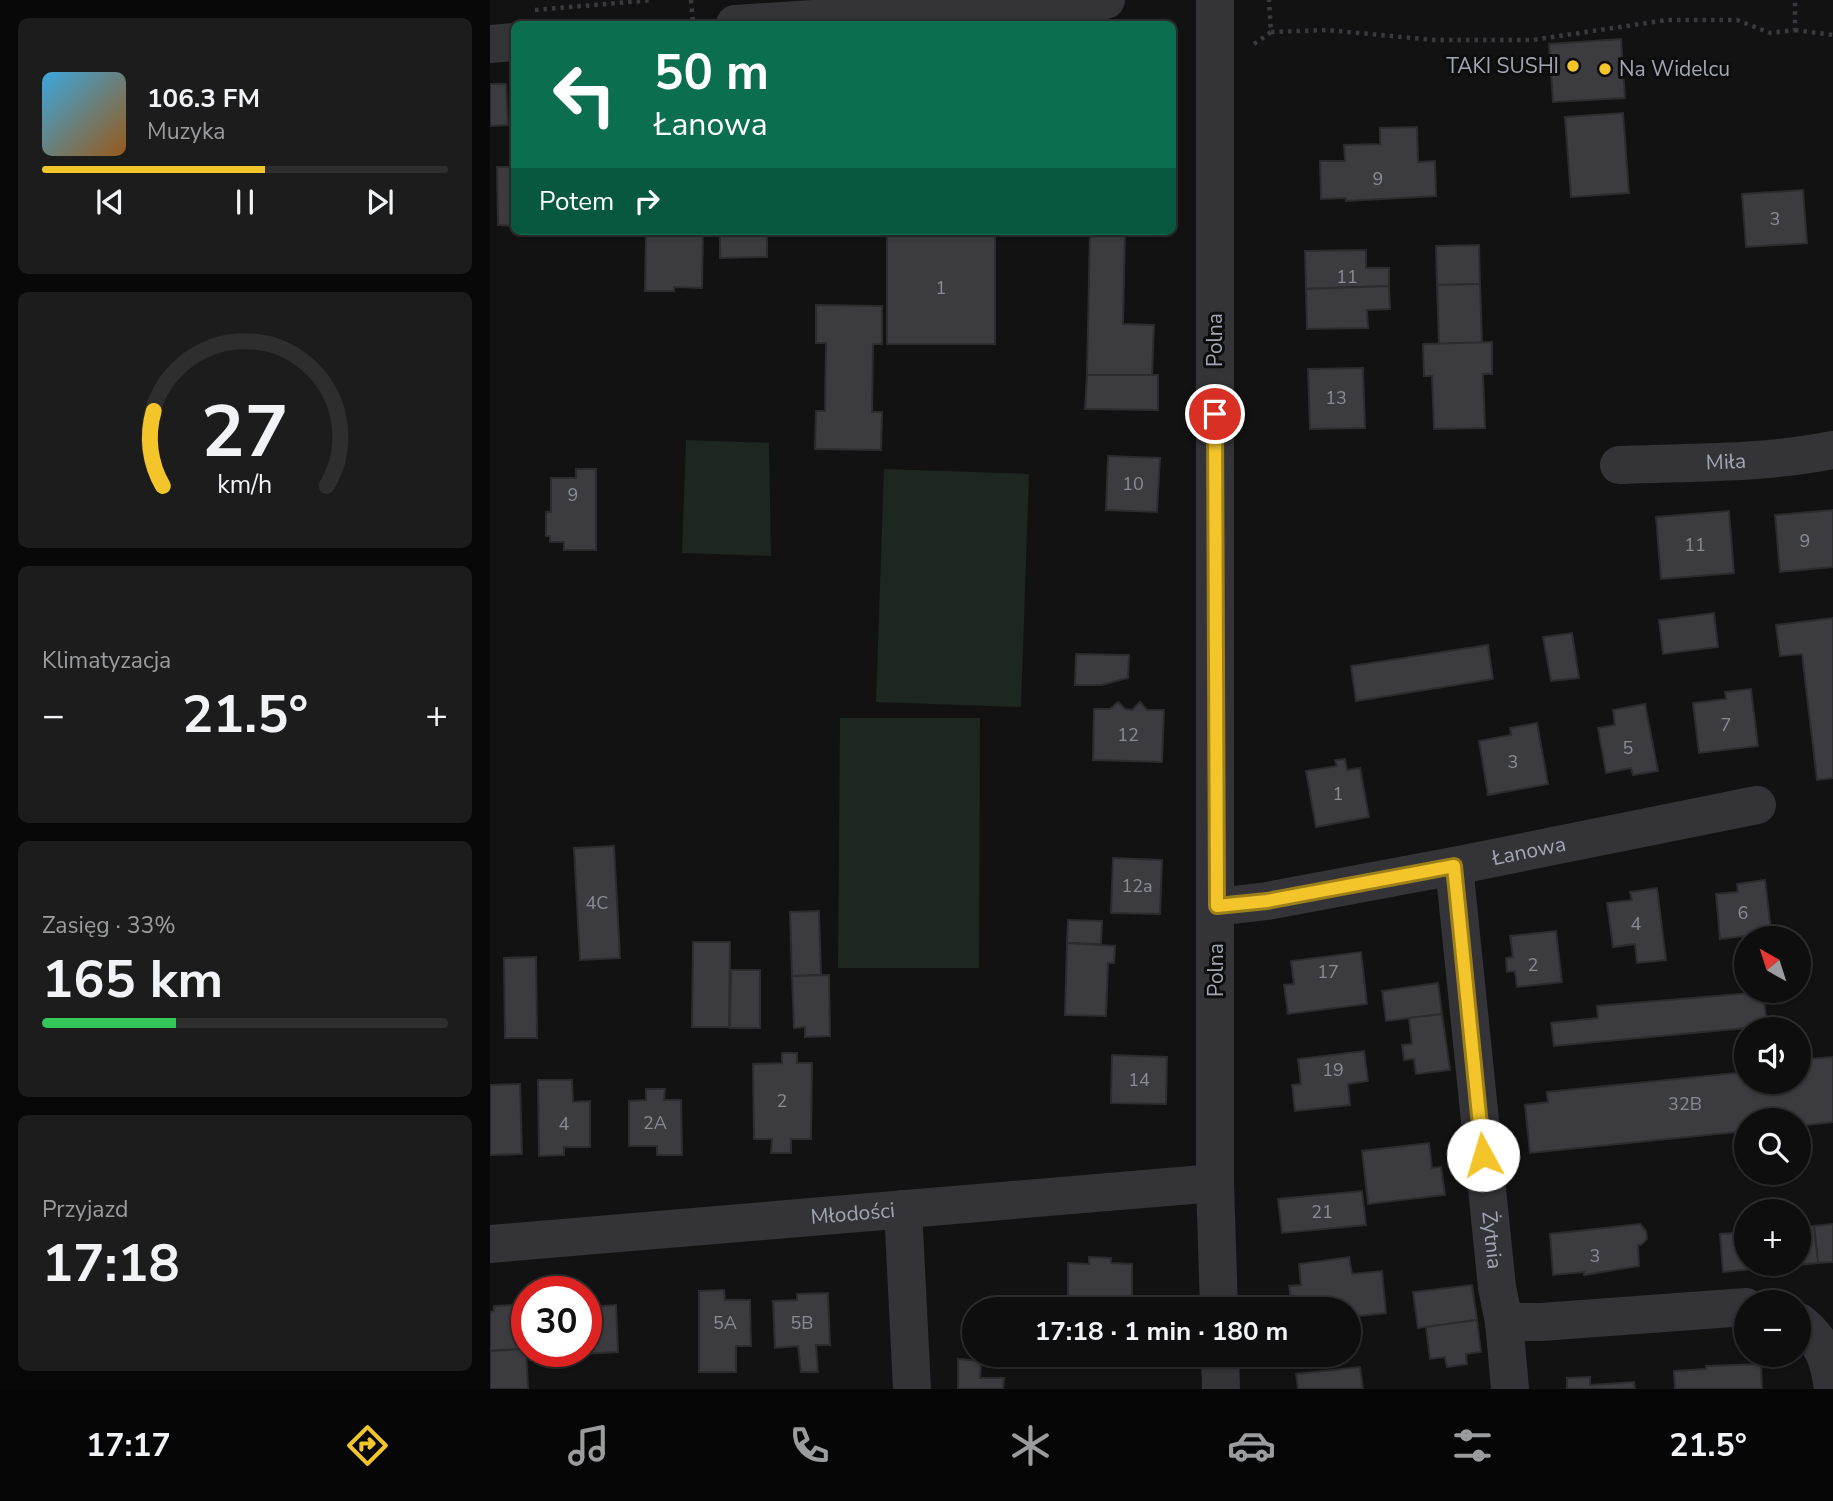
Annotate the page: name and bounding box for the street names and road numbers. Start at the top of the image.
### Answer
street label: Polna [1201,313,1229,367]
street label: Miła [1705,447,1747,476]
street label: Łanowa [1489,830,1568,872]
street label: Polna [1202,943,1230,997]
street label: Młodości [809,1196,896,1231]
street label: Żytnia [1475,1210,1509,1270]

